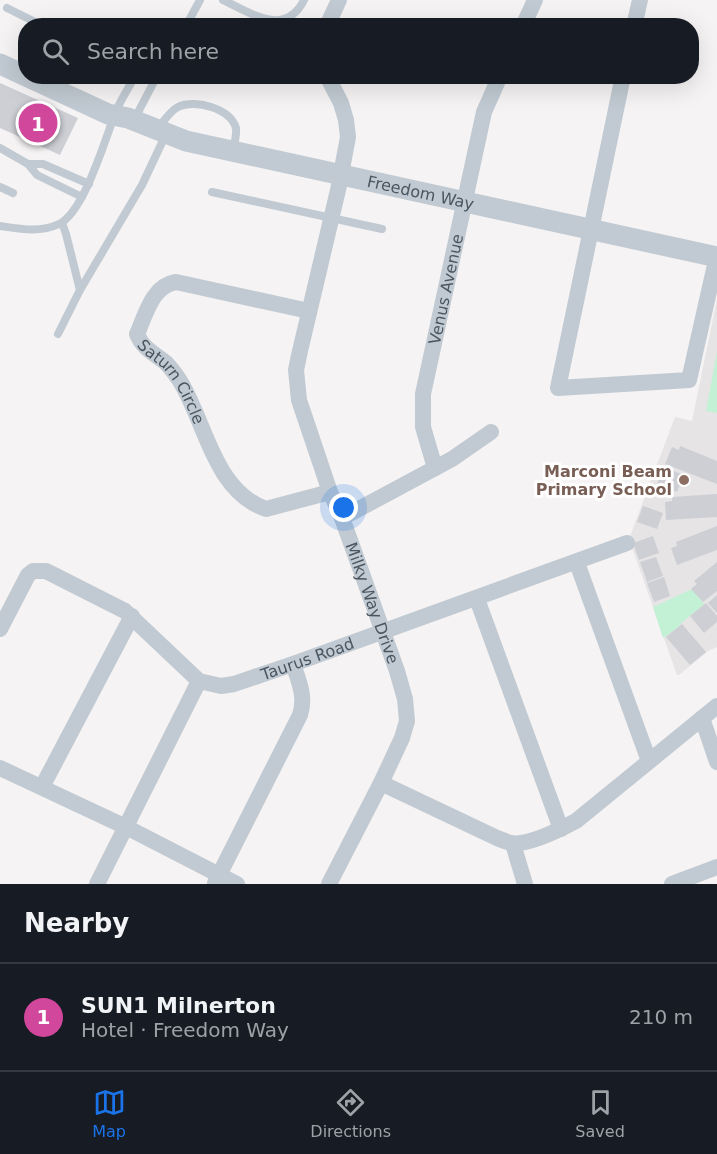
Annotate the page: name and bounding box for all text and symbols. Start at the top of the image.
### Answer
search box [18,18,699,84]
icon: search [39,35,72,68]
text: Search here [87,39,219,64]
pin: 1 [18,100,57,146]
street label: Freedom Way [365,172,476,214]
street label: Venus Avenue [425,232,467,346]
street label: Saturn Circle [133,336,208,427]
place label: Marconi Beam Primary School [536,462,672,499]
marker: Marconi Beam Primary School [677,473,691,487]
your location [329,493,358,522]
street label: Milky Way Drive [341,540,403,666]
street label: Taurus Road [258,634,357,685]
text: Nearby [24,908,129,938]
text: SUN1 Milnerton [81,993,276,1018]
text: 1 [37,1005,50,1029]
text: 210 m [629,1005,693,1029]
text: Hotel · Freedom Way [81,1018,289,1042]
tab: Map [92,1086,126,1141]
tab: Directions [310,1086,391,1141]
tab: Saved [575,1086,625,1141]

